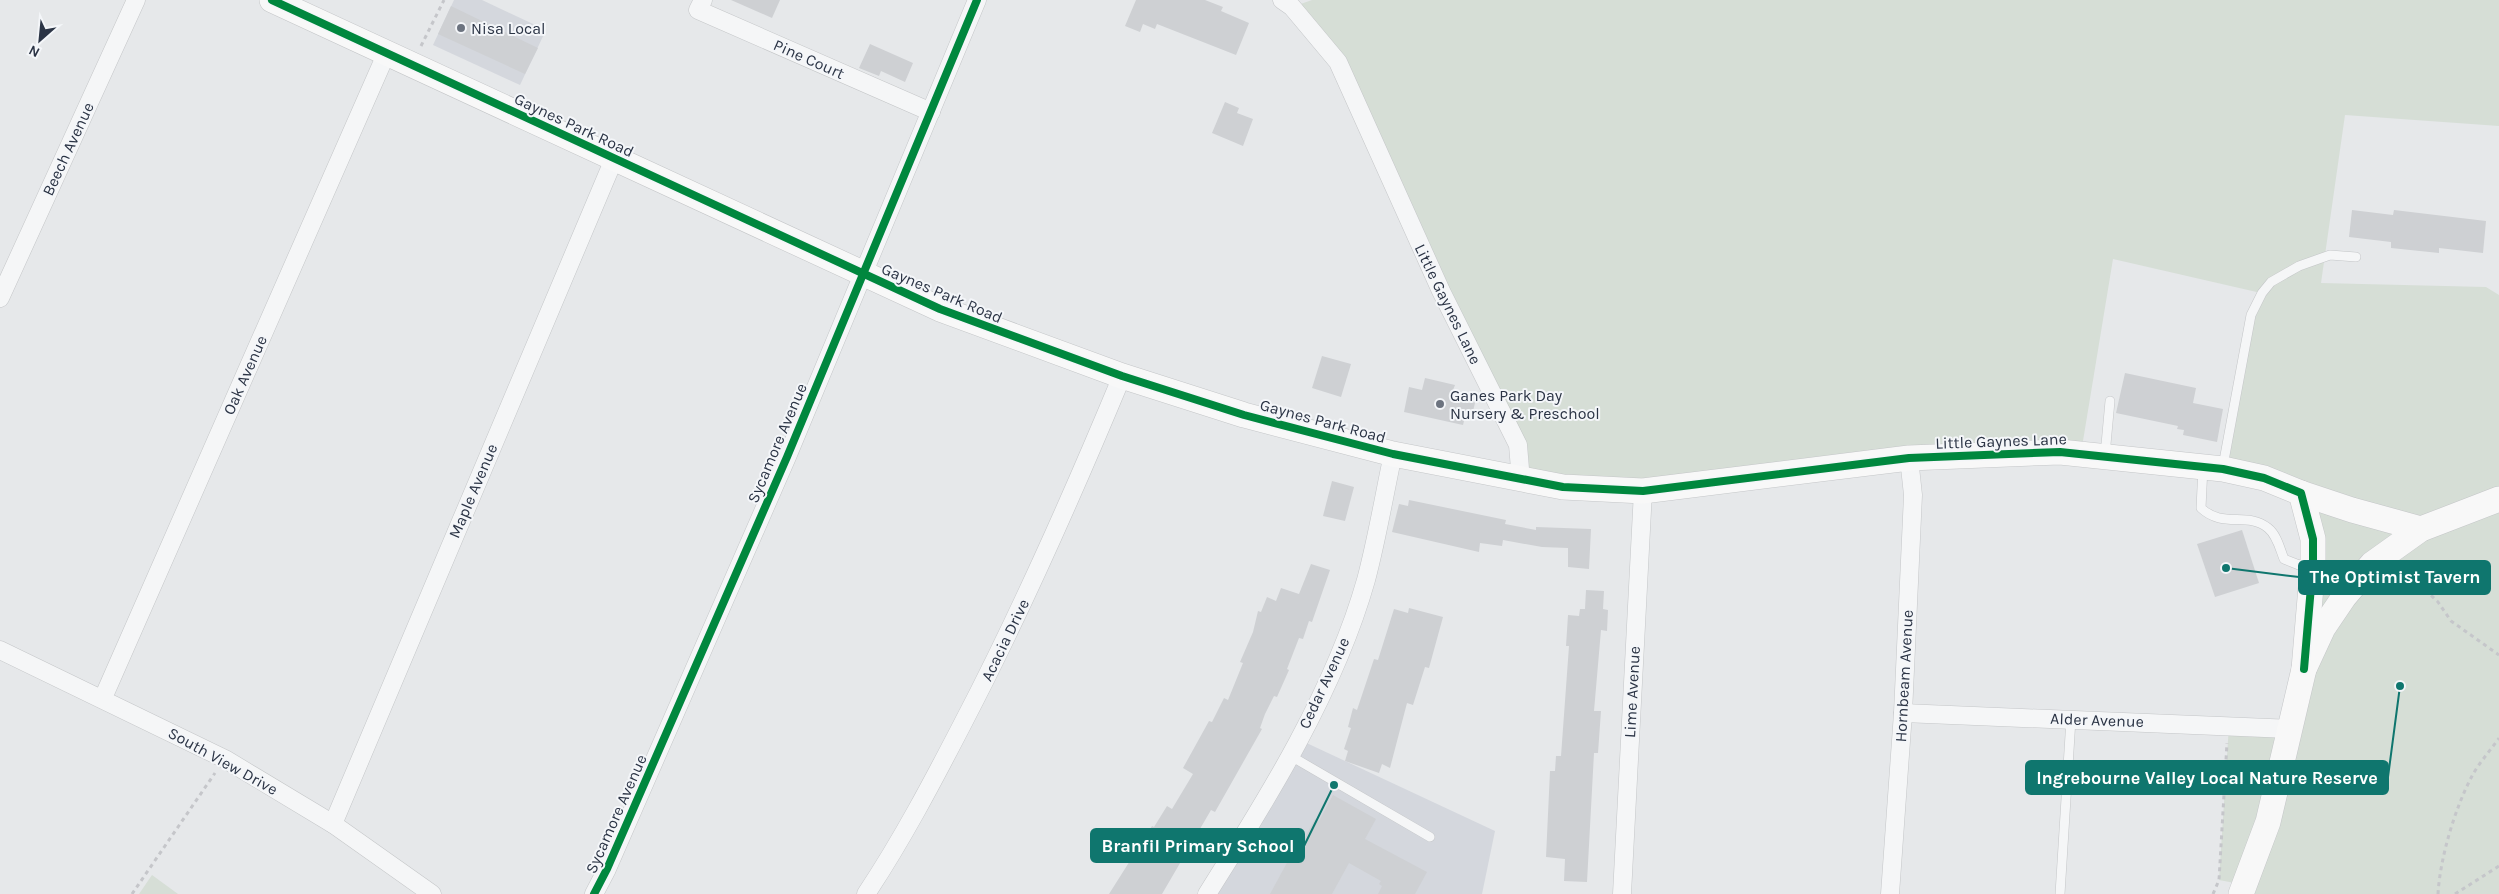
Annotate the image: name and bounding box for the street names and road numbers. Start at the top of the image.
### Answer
street label: Pine Court [771,35,847,83]
street label: Gaynes Park Road [511,89,637,161]
street label: Beech Avenue [38,99,98,199]
street label: Little Gaynes Lane [1411,241,1485,367]
street label: Gaynes Park Road [879,259,1005,327]
street label: Oak Avenue [219,332,271,418]
street label: Sycamore Avenue [743,380,811,506]
street label: Gaynes Park Road [1258,395,1388,447]
street label: Little Gaynes Lane [1935,429,2067,453]
street label: Maple Avenue [445,441,501,541]
street label: Acacia Drive [977,596,1033,684]
street label: Hornbeam Avenue [1891,609,1917,743]
street label: Cedar Avenue [1295,634,1353,732]
street label: Lime Avenue [1620,646,1644,738]
street label: Alder Avenue [2050,709,2144,731]
street label: South View Drive [165,723,281,799]
street label: Sycamore Avenue [581,752,651,876]

